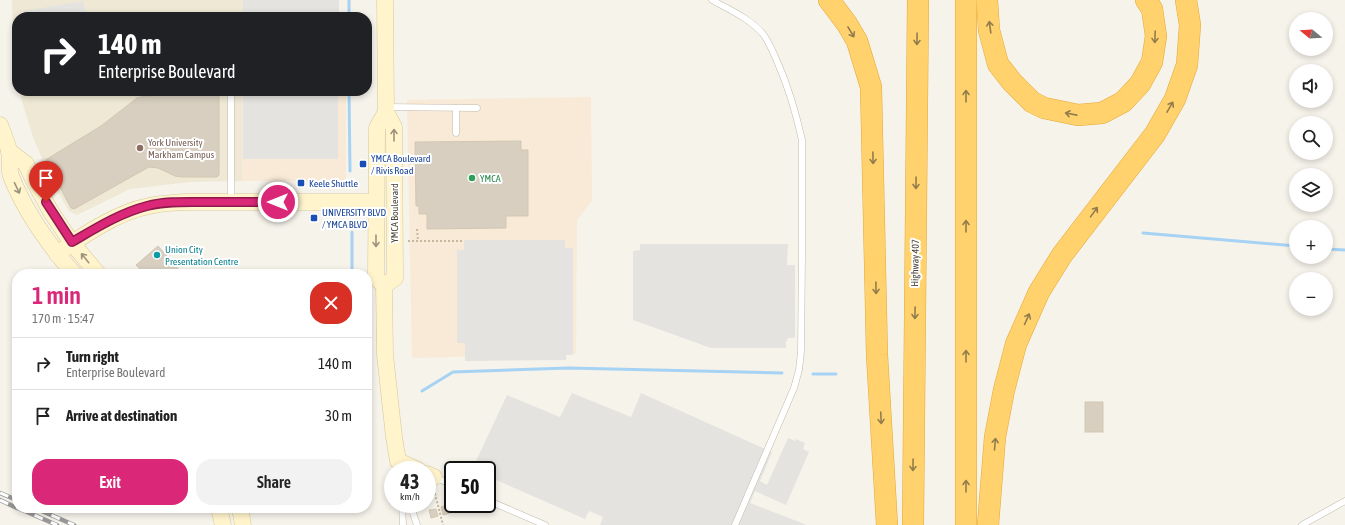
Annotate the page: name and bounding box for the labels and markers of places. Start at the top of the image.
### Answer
place label: York University Markham Campus [148,137,215,160]
marker: York University Markham Campus [135,143,145,153]
place label: YMCA Boulevard / Rivis Road [371,153,431,176]
marker: YMCA Boulevard / Rivis Road [358,159,368,169]
pin [29,161,63,202]
marker: YMCA [467,173,477,183]
place label: YMCA [480,173,501,184]
marker: Keele Shuttle [296,178,306,188]
place label: Keele Shuttle [309,178,358,189]
place label: UNIVERSITY BLVD / YMCA BLVD [322,207,386,230]
marker: UNIVERSITY BLVD / YMCA BLVD [309,213,319,223]
place label: Union City Presentation Centre [165,244,239,267]
marker: Union City Presentation Centre [152,250,162,260]

